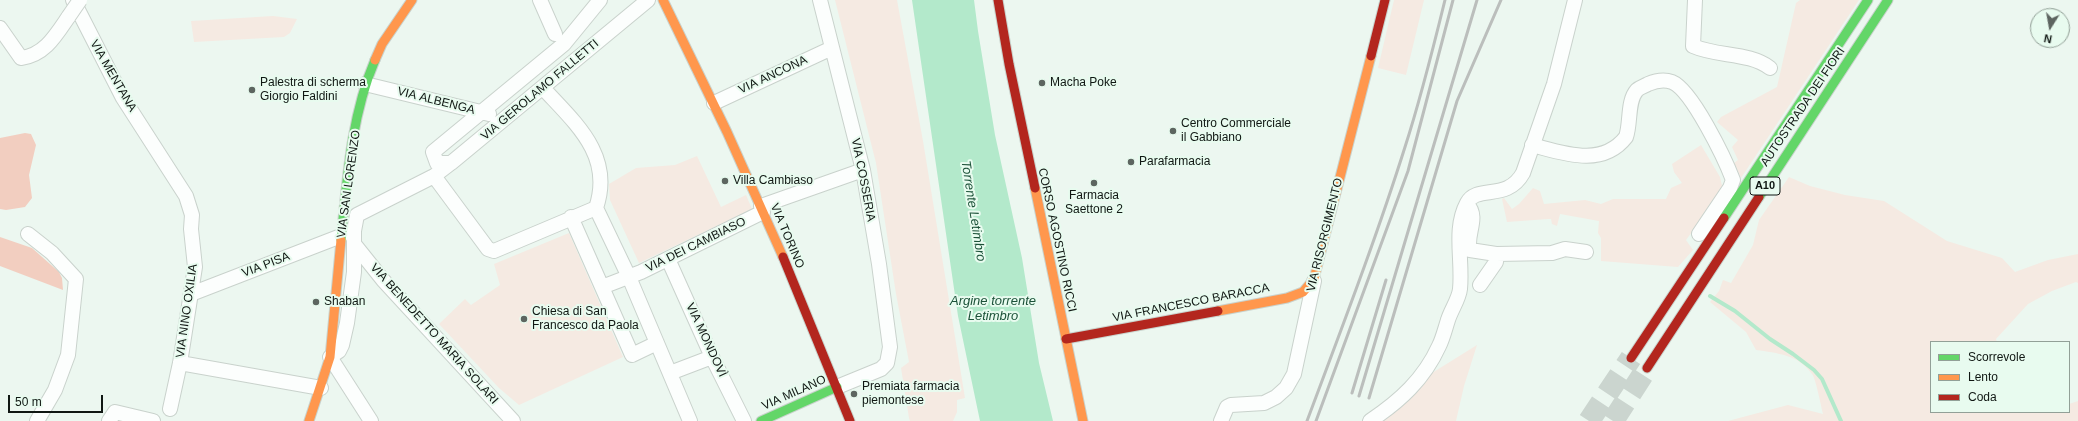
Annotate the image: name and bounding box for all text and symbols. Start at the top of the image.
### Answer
north arrow [2030,8,2070,48]
text: N [2043,32,2053,45]
street label: VIA GEROLAMO FALLETTI [478,36,602,144]
street label: VIA MENTANA [87,38,139,114]
street label: AUTOSTRADA DEI FIORI [1758,45,1848,169]
street label: VIA ANCONA [736,53,810,97]
place label: Palestra di scherma Giorgio Faldini [260,76,366,104]
place label: Macha Poke [1050,76,1117,90]
marker: Macha Poke [1037,78,1047,88]
street label: VIA ALBENGA [396,84,476,118]
marker: Palestra di scherma Giorgio Faldini [247,85,257,95]
place label: Centro Commerciale il Gabbiano [1181,117,1291,145]
marker: Centro Commerciale il Gabbiano [1168,126,1178,136]
street label: VIA SAN LORENZO [334,129,364,239]
street label: VIA COSSERIA [848,137,878,223]
place label: Parafarmacia [1139,155,1210,169]
marker: Parafarmacia [1126,157,1136,167]
water label: Torrente Letimbro [957,159,989,263]
street label: CORSO AGOSTINO RICCI [1035,167,1079,313]
place label: Villa Cambiaso [733,174,813,188]
marker: Villa Cambiaso [720,176,730,186]
street label: VIA RISORGIMENTO [1304,177,1346,293]
road number: A10 [1750,177,1780,195]
marker: Farmacia Saettone 2 [1089,178,1099,188]
place label: Farmacia Saettone 2 [1065,189,1123,217]
street label: VIA TORINO [767,201,807,271]
street label: VIA DEI CAMBIASO [644,215,748,275]
street label: VIA PISA [240,249,292,281]
street label: VIA BENEDETTO MARIA SOLARI [367,261,501,407]
street label: VIA NINO OXILIA [173,263,201,359]
street label: VIA FRANCESCO BARACCA [1111,281,1271,325]
water label: Argine torrente Letimbro [950,293,1036,324]
place label: Shaban [324,295,365,309]
marker: Shaban [311,297,321,307]
street label: VIA MONDOVÌ [683,301,729,379]
place label: Chiesa di San Francesco da Paola [532,305,639,333]
marker: Chiesa di San Francesco da Paola [519,314,529,324]
legend [1930,341,2070,413]
text: Scorrevole [1968,350,2025,364]
text: Lento [1968,370,1998,384]
street label: VIA MILANO [760,372,828,414]
place label: Premiata farmacia piemontese [862,380,959,408]
scale bar [10,387,105,413]
marker: Premiata farmacia piemontese [849,389,859,399]
text: Coda [1968,390,1997,404]
text: 50 m [15,395,42,409]

